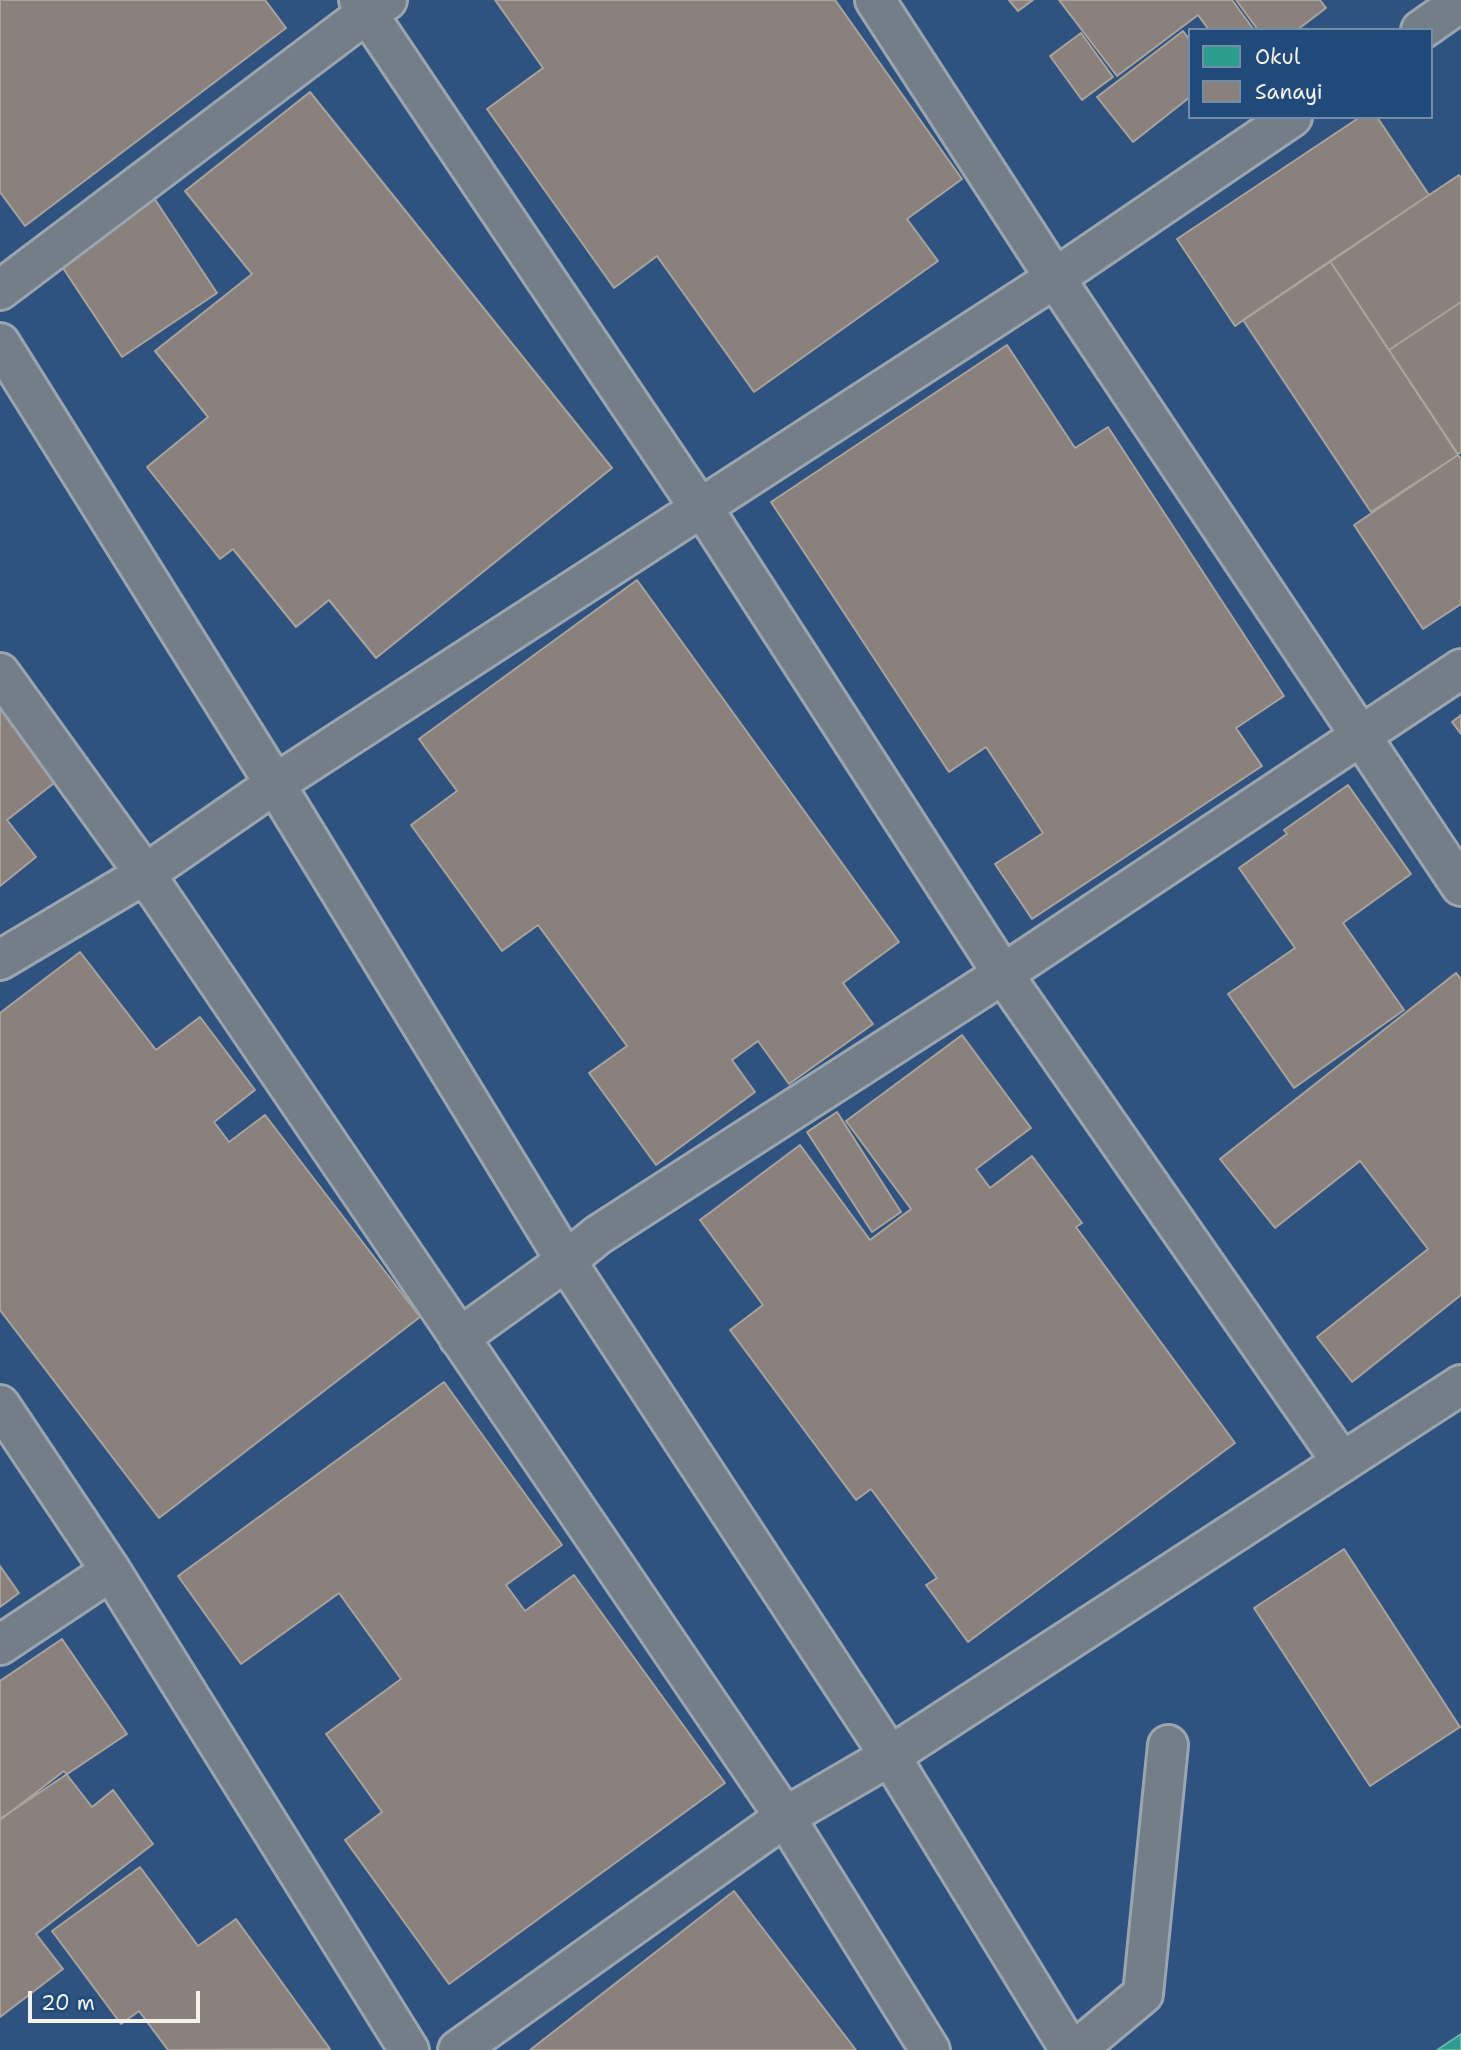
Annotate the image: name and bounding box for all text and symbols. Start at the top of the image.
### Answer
legend [1188,28,1433,119]
text: Okul [1255,43,1300,71]
text: Sanayi [1255,78,1323,106]
scale bar [32,1976,203,2020]
text: 20 m [41,1989,95,2017]

